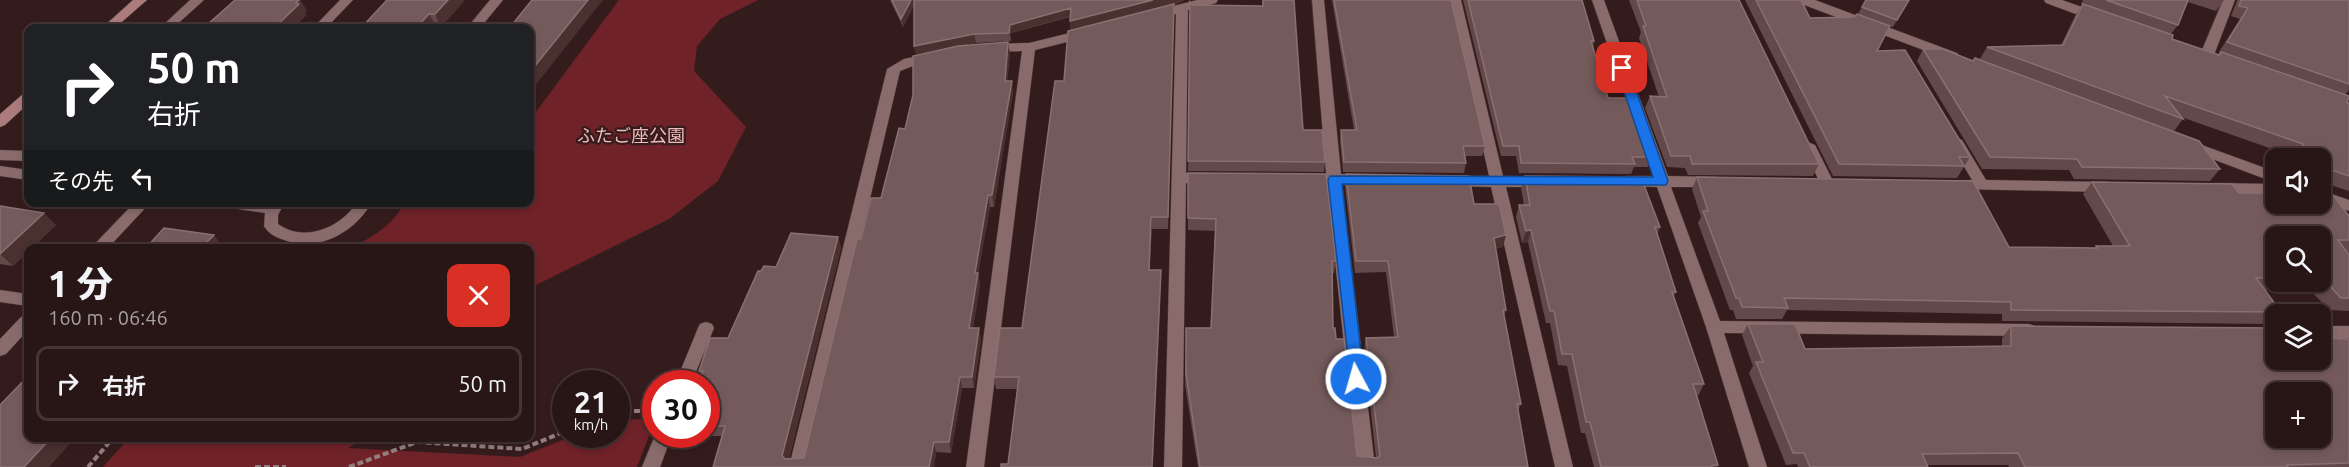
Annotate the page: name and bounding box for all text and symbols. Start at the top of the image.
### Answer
pin [1596,42,1647,93]
text: 50 m [147,44,241,91]
icon: right [48,48,126,126]
icon: arrive [1605,51,1638,84]
text: 右折 [147,99,201,129]
park label: ふたご座公園 [577,125,685,145]
map controls [2265,148,2331,448]
button: sound [2265,148,2331,214]
icon: left [126,162,159,195]
text: その先 [48,168,114,193]
button: search [2265,226,2331,292]
text: 1 分 [48,263,113,304]
button: close [447,264,510,327]
button: layers [2265,304,2331,370]
text: 160 m · 06:46 [48,306,168,329]
position arrow [1324,347,1388,411]
icon: right [51,367,84,400]
speed limit sign: 30 [642,370,720,448]
text: 50 m [458,371,507,396]
text: 右折 [102,373,146,398]
button: + [2265,382,2331,448]
text: 21 [574,385,608,419]
text: km/h [574,416,608,433]

